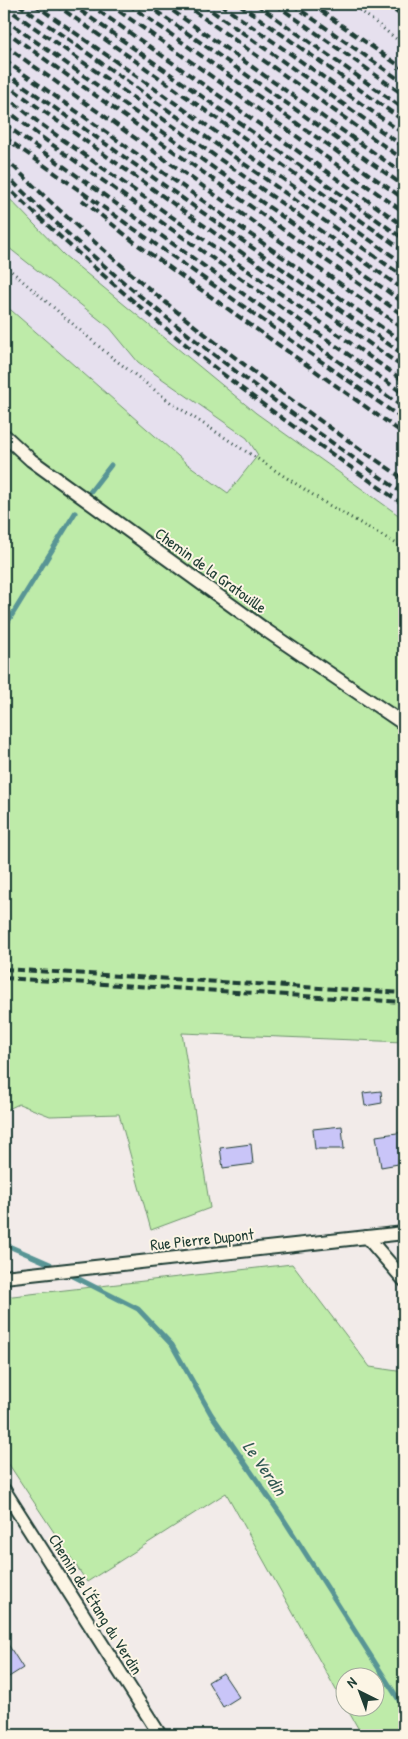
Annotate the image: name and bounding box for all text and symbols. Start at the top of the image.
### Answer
street label: Chemin de la Gratouille [151,522,272,618]
street label: Rue Pierre Dupont [149,1223,255,1255]
water label: Le Verdin [237,1436,294,1502]
street label: Chemin de l'Étang du Verdin [44,1529,148,1679]
north arrow [336,1666,386,1716]
text: N [342,1672,360,1692]

